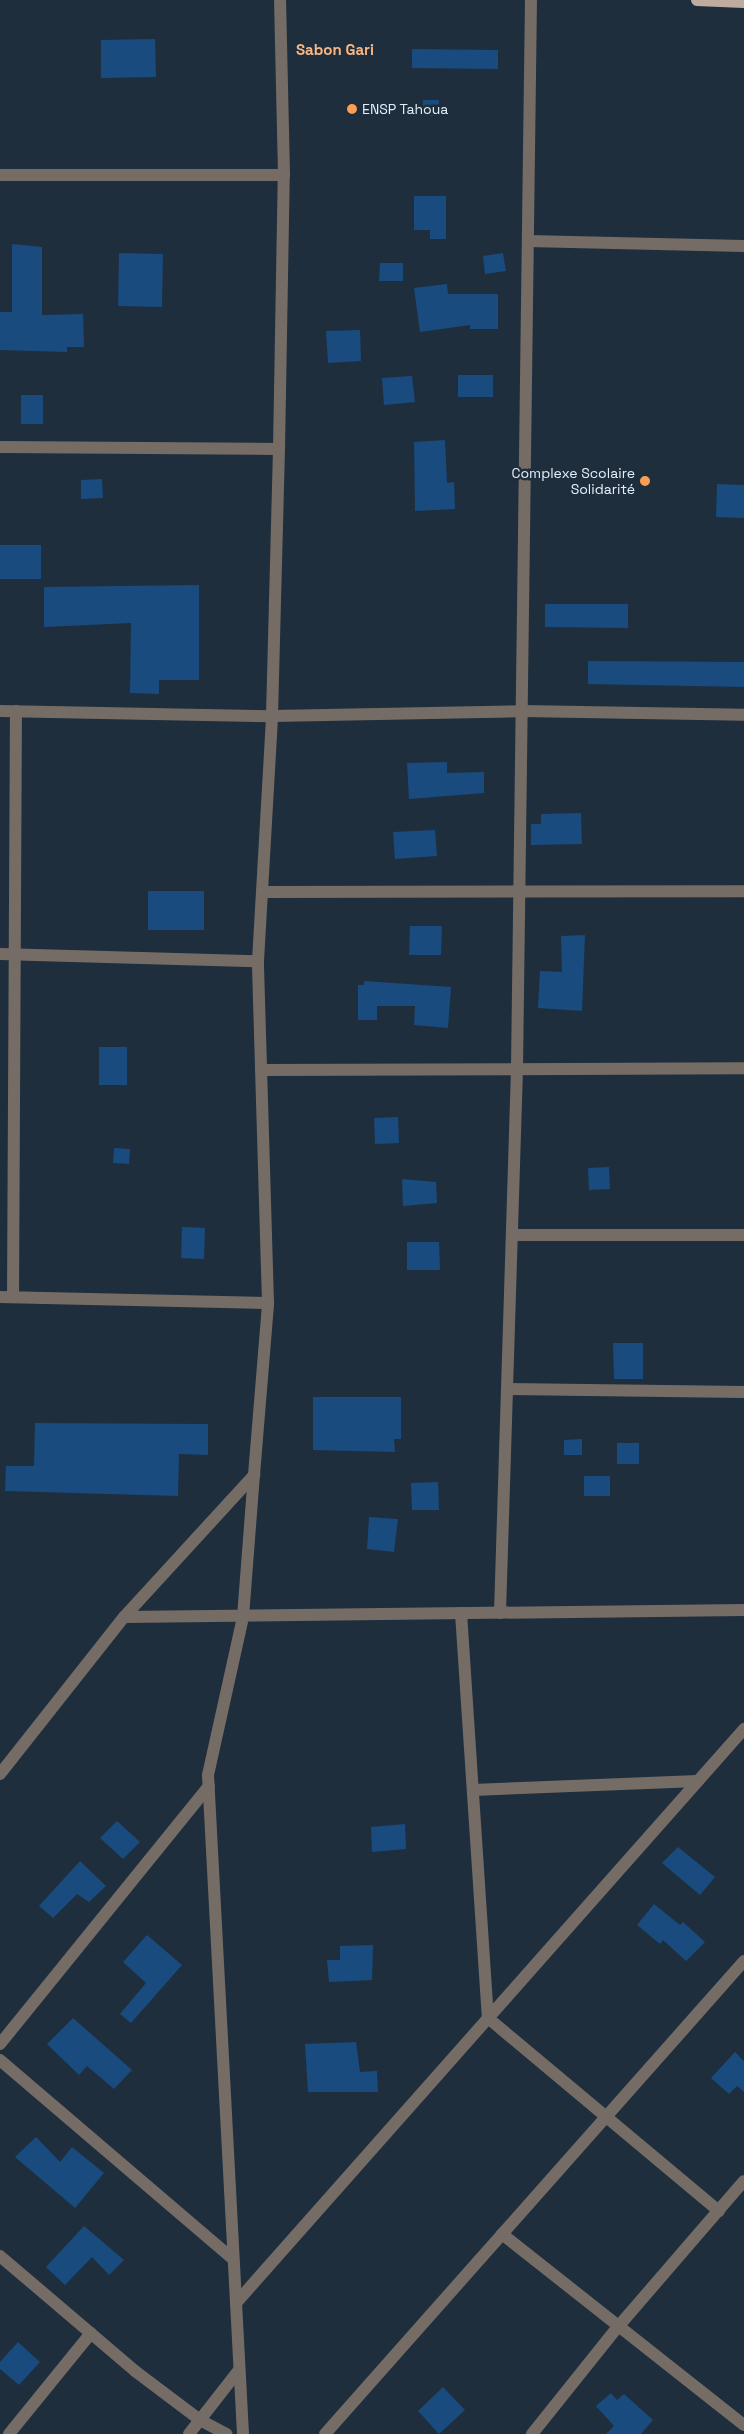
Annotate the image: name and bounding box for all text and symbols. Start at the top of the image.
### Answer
district label: Sabon Gari [296,41,374,59]
place label: ENSP Tahoua [362,101,449,117]
marker: ENSP Tahoua [346,103,358,115]
place label: Complexe Scolaire Solidarité [511,465,635,498]
marker: Complexe Scolaire Solidarité [639,475,651,487]

